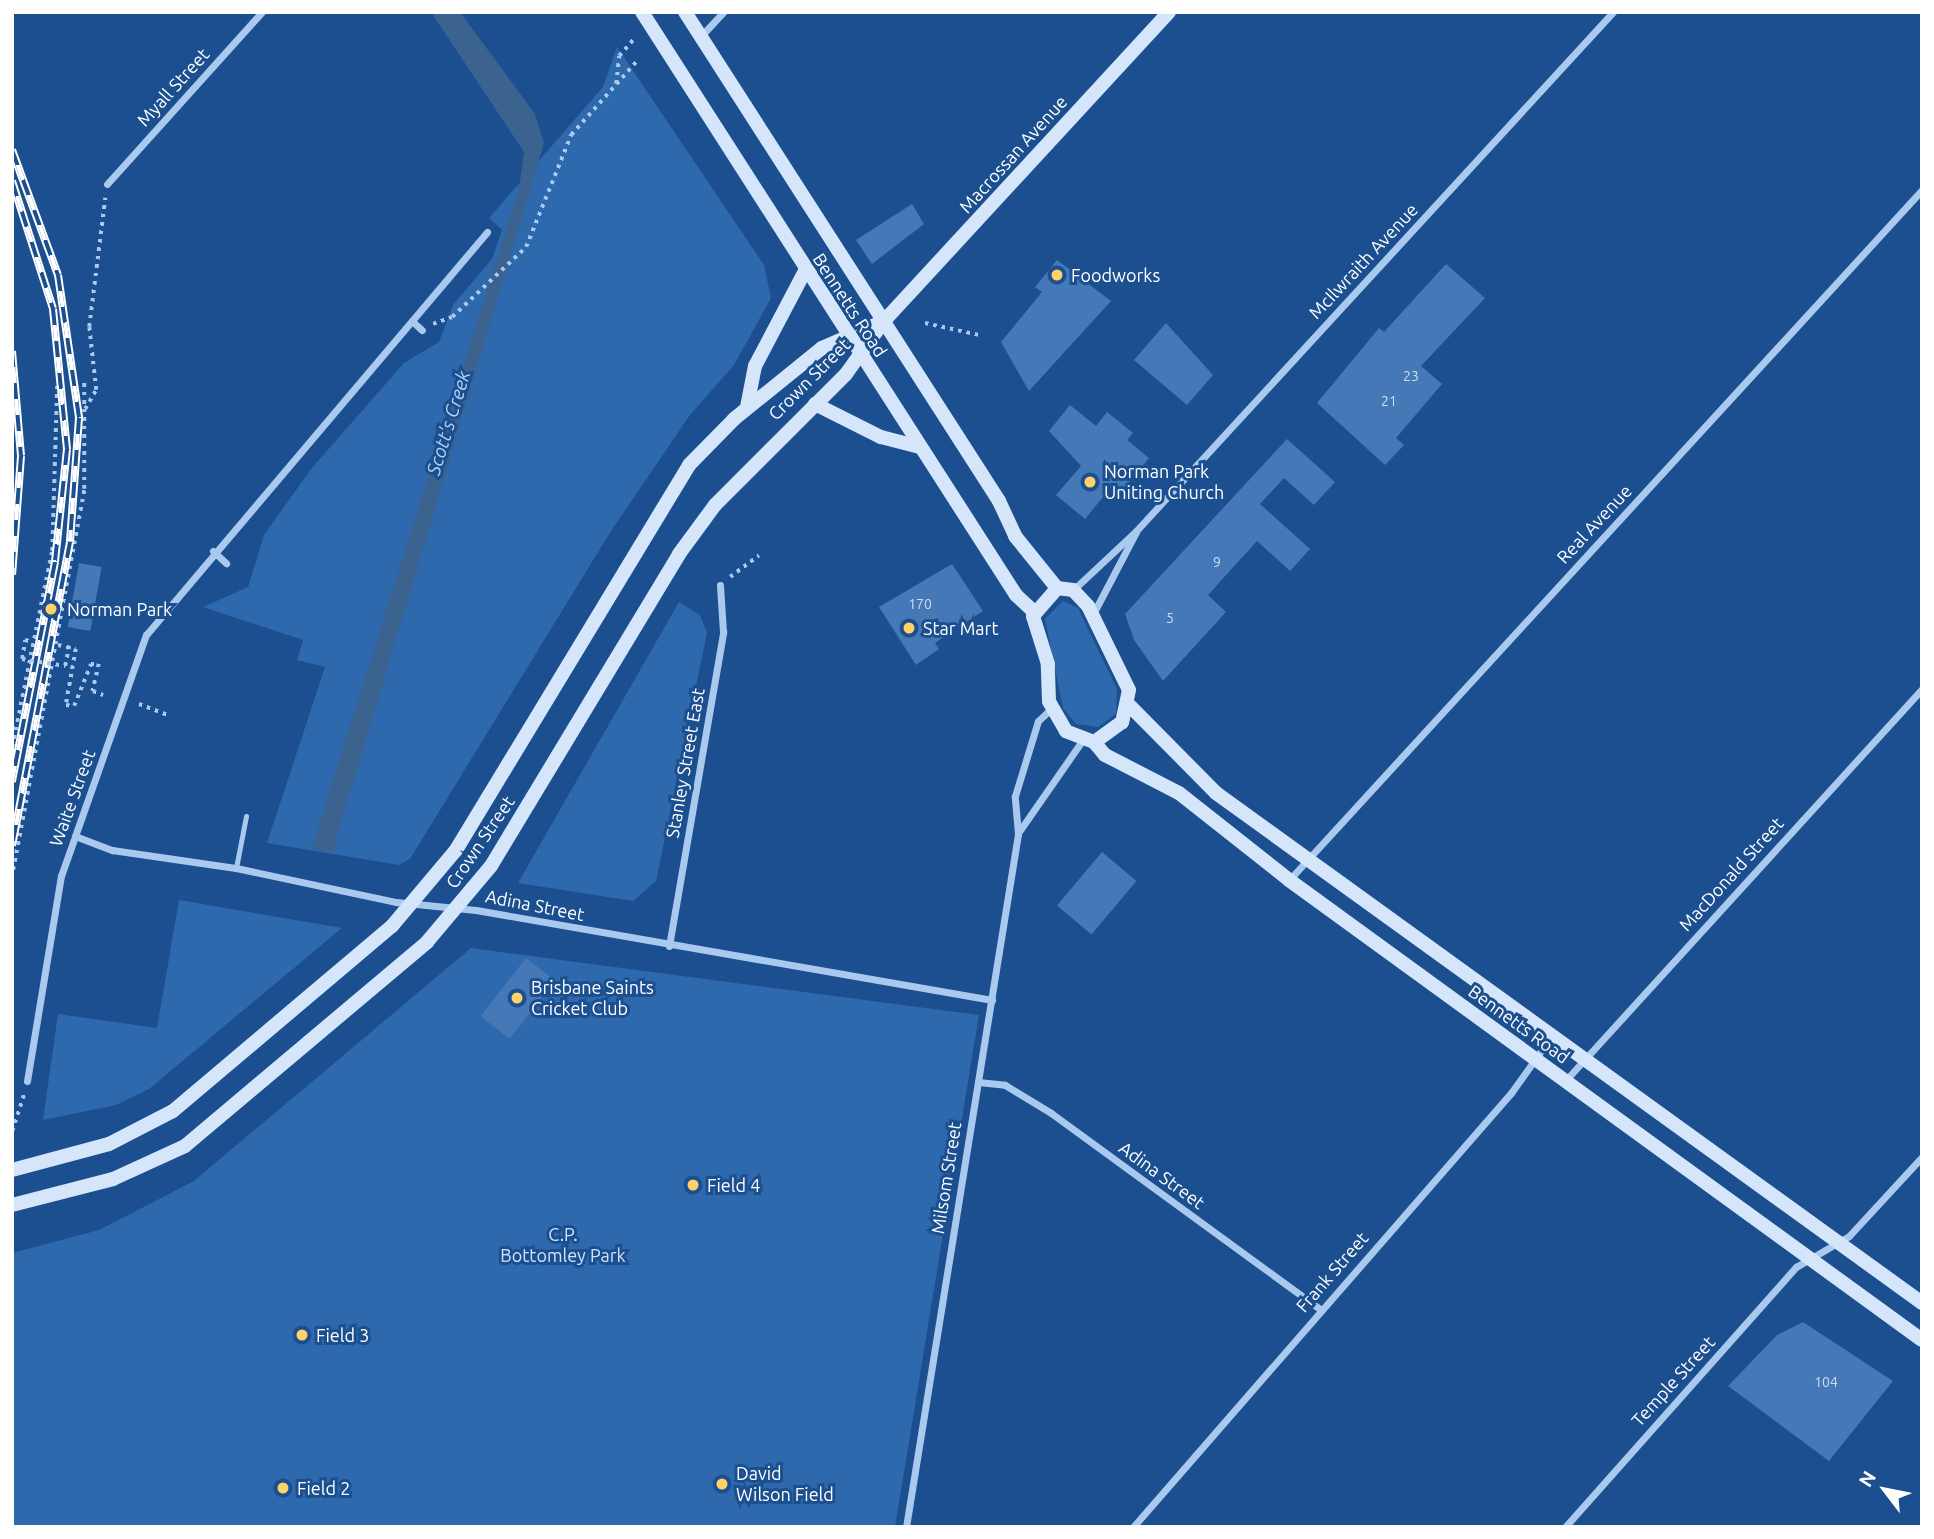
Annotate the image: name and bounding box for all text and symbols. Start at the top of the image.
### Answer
street label: Myall Street [132,44,214,130]
street label: Macrossan Avenue [955,91,1071,217]
street label: McIlwraith Avenue [1304,199,1422,323]
street label: Bennetts Road [808,249,892,361]
place label: Foodworks [1071,264,1160,286]
marker: Foodworks [1049,267,1065,283]
street label: Crown Street [764,334,854,424]
water label: Scott's Creek [422,368,476,478]
house number: 23 [1403,368,1419,384]
house number: 21 [1381,393,1397,409]
place label: Norman Park Uniting Church [1104,461,1224,504]
marker: Norman Park Uniting Church [1082,474,1098,490]
street label: Real Avenue [1552,480,1636,568]
house number: 9 [1213,554,1221,570]
house number: 170 [908,596,932,612]
place label: Norman Park [67,598,172,620]
marker: Norman Park [41,599,61,619]
house number: 5 [1166,610,1174,626]
place label: Star Mart [923,617,998,639]
marker: Star Mart [901,620,917,636]
street label: Stanley Street East [661,686,709,840]
street label: Waite Street [45,747,99,849]
street label: Crown Street [441,792,519,892]
street label: MacDonald Street [1674,813,1788,935]
street label: Adina Street [484,885,586,925]
place label: Brisbane Saints Cricket Club [531,977,654,1020]
street label: Bennetts Road [1464,980,1574,1068]
marker: Brisbane Saints Cricket Club [509,990,525,1006]
street label: Milsom Street [926,1121,966,1235]
street label: Adina Street [1115,1137,1209,1213]
place label: Field 4 [707,1174,760,1196]
marker: Field 4 [685,1177,701,1193]
park label: C.P. Bottomley Park [500,1224,626,1266]
street label: Frank Street [1291,1228,1373,1316]
place label: Field 3 [316,1324,369,1346]
marker: Field 3 [294,1327,310,1343]
street label: Temple Street [1627,1331,1719,1431]
house number: 104 [1814,1374,1838,1390]
north arrow [1850,1455,1920,1525]
place label: David Wilson Field [736,1463,834,1506]
text: N [1854,1467,1880,1491]
marker: David Wilson Field [714,1476,730,1492]
place label: Field 2 [297,1477,350,1499]
marker: Field 2 [275,1480,291,1496]

